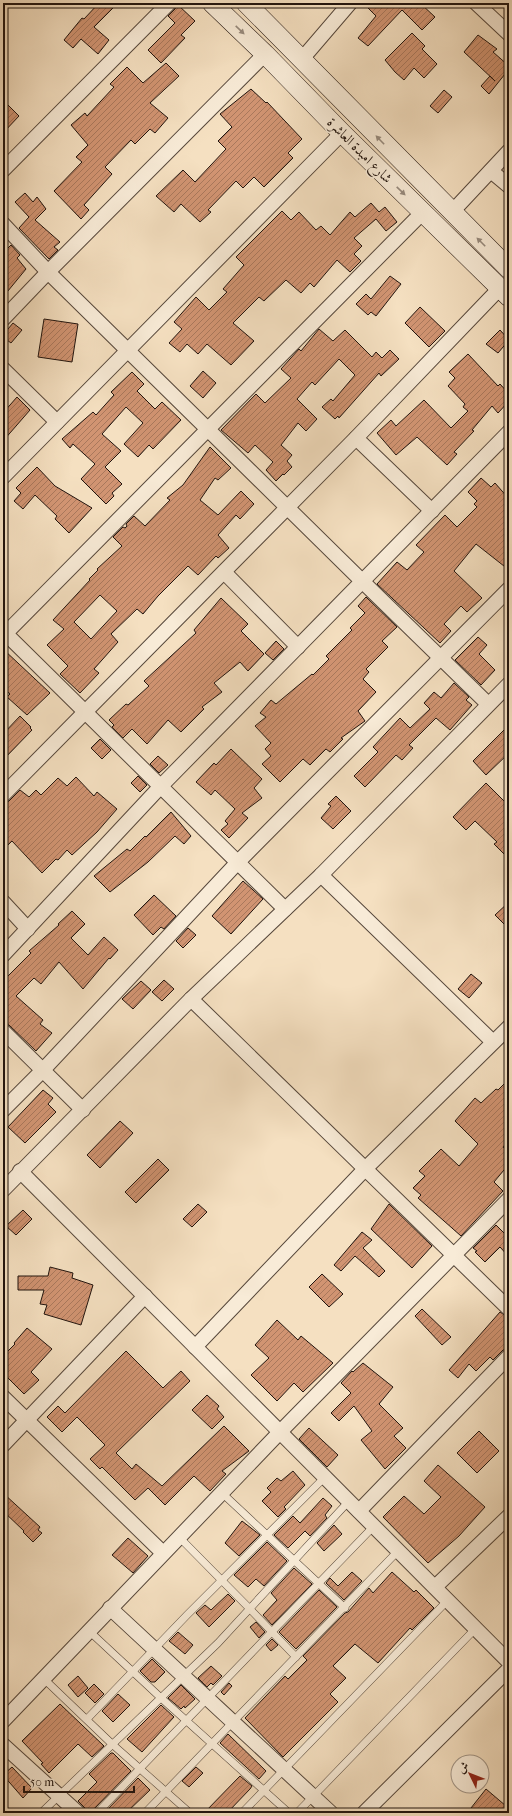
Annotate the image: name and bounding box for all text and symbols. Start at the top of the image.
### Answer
one-way arrow [235,25,245,35]
street label: شارع امبدة العاشرة [321,114,396,189]
one-way arrow [375,135,385,145]
one-way arrow [396,186,406,196]
one-way arrow [476,237,486,247]
north arrow [450,1754,490,1794]
text: ش [455,1759,472,1776]
scale bar [24,1768,134,1794]
text: 50 m [30,1775,54,1789]

